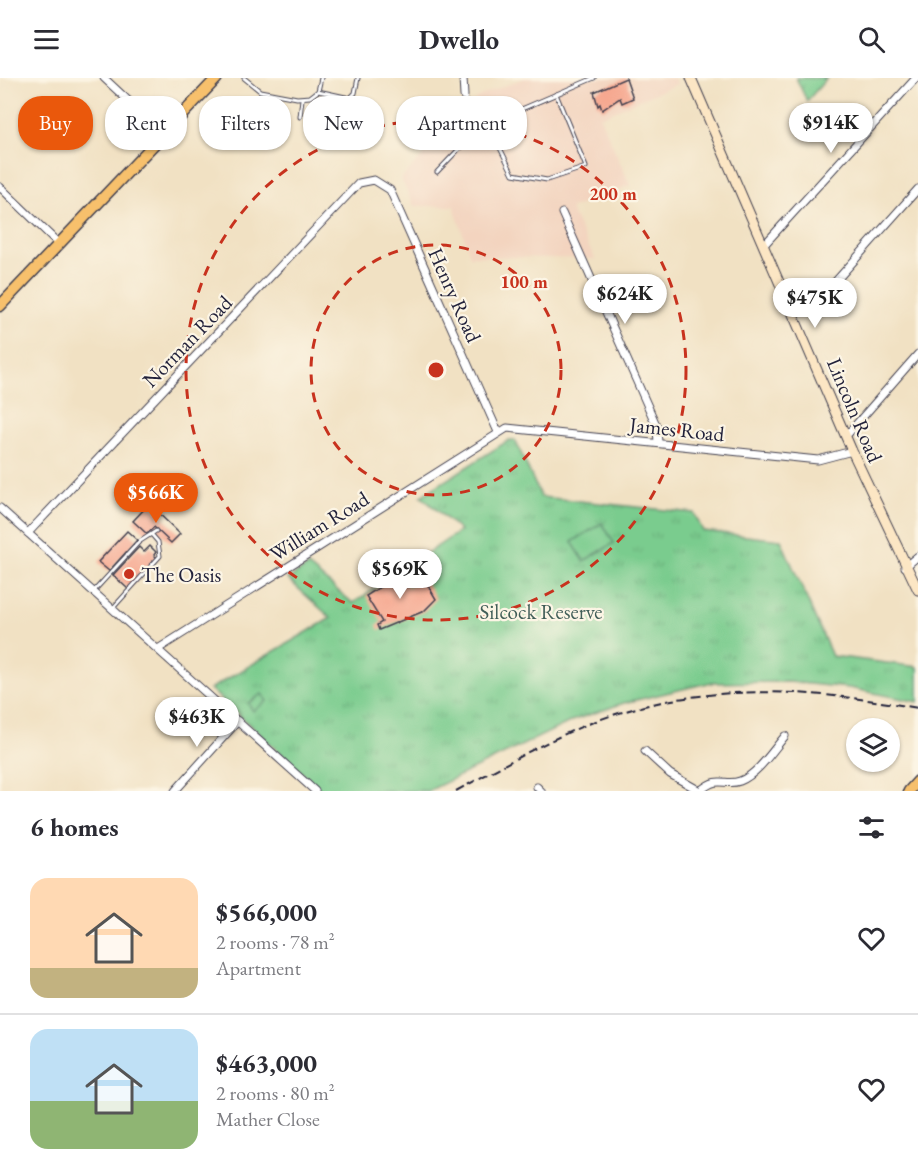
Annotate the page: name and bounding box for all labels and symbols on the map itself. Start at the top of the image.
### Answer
pin: $914K [789,103,873,154]
text: 200 m [589,182,637,205]
street label: Henry Road [422,244,488,347]
text: 100 m [500,270,548,293]
pin: $624K [583,274,667,325]
pin: $475K [773,278,857,329]
street label: Norman Road [136,289,238,393]
street label: Lincoln Road [821,354,889,467]
centre of rings [426,360,446,380]
street label: James Road [626,410,726,447]
pin: $566K [114,473,198,524]
street label: William Road [264,485,374,567]
pin: $569K [358,549,442,600]
place label: The Oasis [141,561,222,588]
marker: The Oasis [122,567,136,581]
park label: Silcock Reserve [479,598,603,625]
pin: $463K [155,697,239,748]

